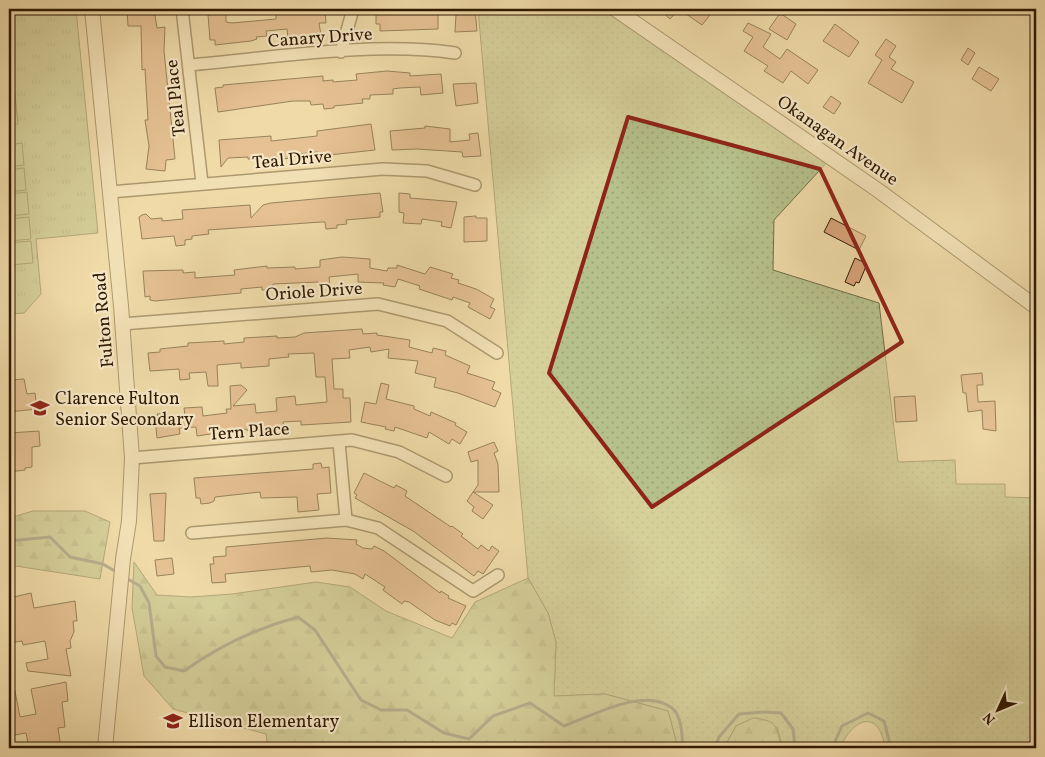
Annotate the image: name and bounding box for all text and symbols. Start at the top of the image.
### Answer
street label: Canary Drive [267,22,373,55]
street label: Teal Place [160,58,193,138]
street label: Okanagan Avenue [771,90,903,192]
street label: Teal Drive [251,145,333,176]
street label: Fulton Road [88,271,121,369]
street label: Oriole Drive [265,277,363,308]
place label: Clarence Fulton Senior Secondary [55,387,194,433]
school or university icon: Clarence Fulton Senior Secondary [29,397,51,419]
street label: Tern Place [208,417,290,448]
north arrow [972,684,1022,734]
text: N [979,708,1000,728]
school or university icon: Ellison Elementary [162,710,184,732]
place label: Ellison Elementary [188,710,339,735]

